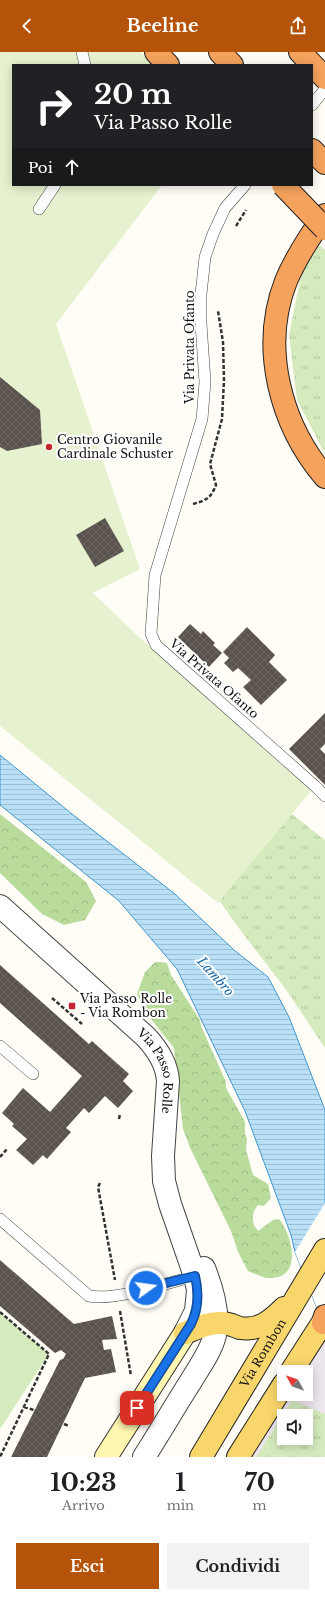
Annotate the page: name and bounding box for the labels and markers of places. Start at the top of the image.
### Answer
place label: Centro Giovanile Cardinale Schuster [57,432,174,461]
marker: Centro Giovanile Cardinale Schuster [44,442,54,452]
place label: Via Passo Rolle - Via Rombon [79,991,172,1020]
marker: Via Passo Rolle - Via Rombon [67,1001,77,1011]
pin [120,1391,154,1425]

